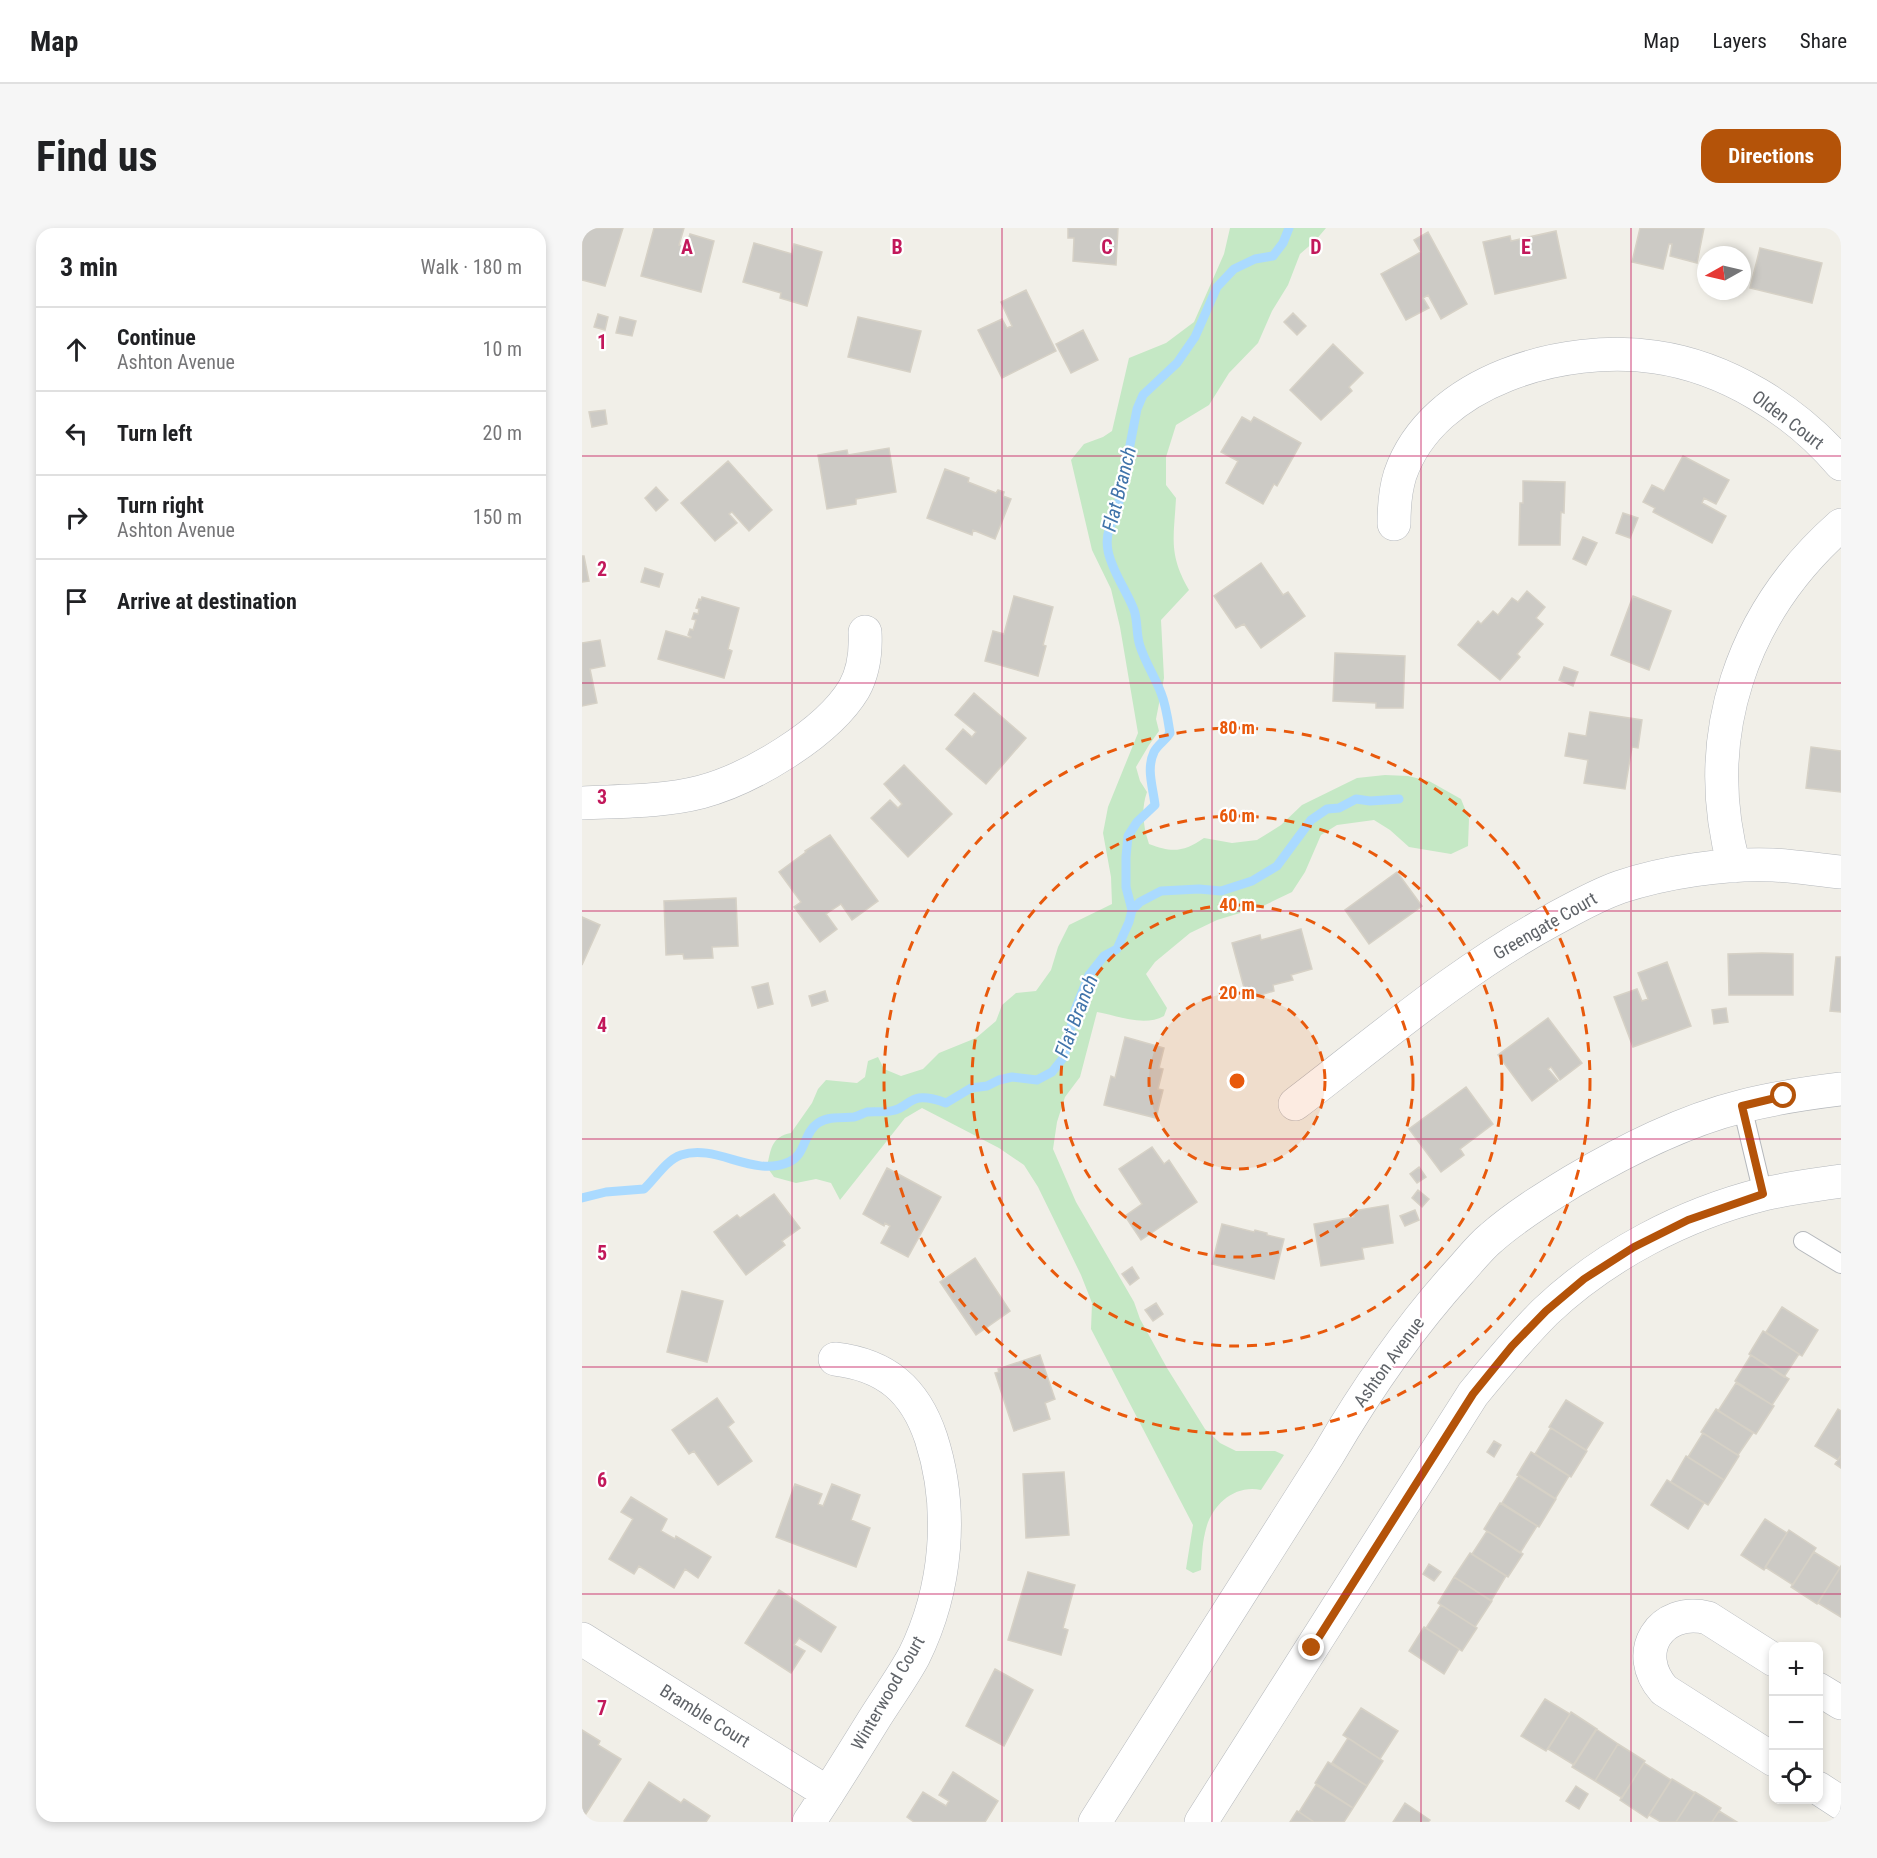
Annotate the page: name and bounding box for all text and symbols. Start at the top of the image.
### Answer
text: Map [30,25,78,58]
text: Map [1643,29,1680,53]
text: Layers [1713,29,1767,53]
text: Share [1800,29,1847,53]
button: Directions [1701,129,1841,183]
text: Find us [36,132,157,181]
text: A [681,235,693,259]
text: B [891,235,903,259]
text: C [1101,235,1113,259]
text: D [1310,235,1322,259]
text: E [1521,235,1531,259]
north arrow [1697,246,1751,300]
text: 3 min [60,252,118,282]
text: Walk · 180 m [421,255,522,279]
text: Continue [117,325,196,350]
text: 1 [597,330,607,354]
icon: ahead [60,333,93,366]
text: 10 m [483,337,522,361]
text: Ashton Avenue [117,350,235,374]
street label: Olden Court [1748,386,1828,453]
icon: left [60,417,93,450]
text: Turn left [117,421,192,446]
text: 20 m [483,421,522,445]
water label: Flat Branch [1097,444,1141,534]
text: Turn right [117,493,204,518]
icon: right [60,501,93,534]
text: 150 m [473,505,522,529]
text: Ashton Avenue [117,518,235,542]
text: 2 [597,557,607,581]
icon: arrive [60,585,93,618]
text: Arrive at destination [117,589,297,614]
text: 80 m [1219,717,1255,738]
text: 3 [597,785,607,809]
text: 60 m [1219,805,1255,826]
street label: Greengate Court [1489,887,1600,964]
text: 40 m [1219,894,1255,915]
water label: Flat Branch [1049,971,1103,1061]
text: 20 m [1219,982,1255,1003]
text: 4 [597,1013,607,1037]
centre of rings [1227,1071,1247,1091]
route start [1770,1082,1796,1108]
text: 5 [597,1241,607,1265]
street label: Ashton Avenue [1349,1313,1428,1411]
text: 6 [597,1468,607,1492]
street label: Winterwood Court [846,1632,929,1753]
route end [1298,1634,1324,1660]
map controls [1769,1642,1823,1804]
button: + [1769,1642,1823,1696]
street label: Bramble Court [656,1680,754,1751]
text: 7 [597,1696,607,1720]
button: − [1769,1696,1823,1750]
button: locate [1769,1750,1823,1804]

